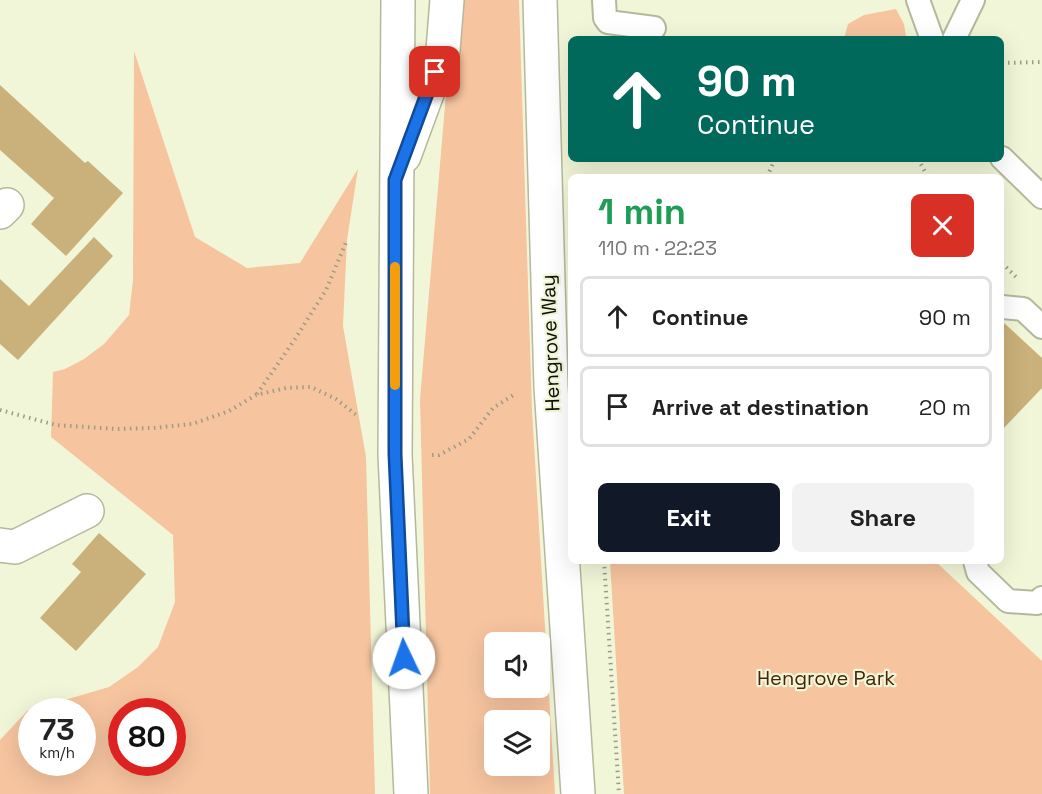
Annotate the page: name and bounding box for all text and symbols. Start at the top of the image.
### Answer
pin [409,46,460,97]
icon: arrive [418,55,451,88]
text: 90 m [697,55,797,108]
icon: ahead [598,60,676,138]
text: Continue [697,107,815,142]
text: 1 min [598,189,686,235]
button: close [911,194,974,257]
text: 110 m · 22:23 [598,235,717,261]
street label: Hengrove Way [535,274,565,412]
icon: ahead [601,300,634,333]
text: Continue [652,303,748,331]
text: 90 m [919,303,971,331]
icon: arrive [601,390,634,423]
text: Arrive at destination [652,393,869,421]
text: 20 m [919,393,971,421]
button: Exit [598,483,780,552]
button: Share [792,483,974,552]
position arrow [372,626,436,690]
map controls [484,632,550,776]
button: sound [484,632,550,698]
park label: Hengrove Park [757,665,895,691]
speed limit sign: 80 [108,698,186,776]
text: 73 [40,710,74,749]
button: layers [484,710,550,776]
text: km/h [39,743,75,762]

